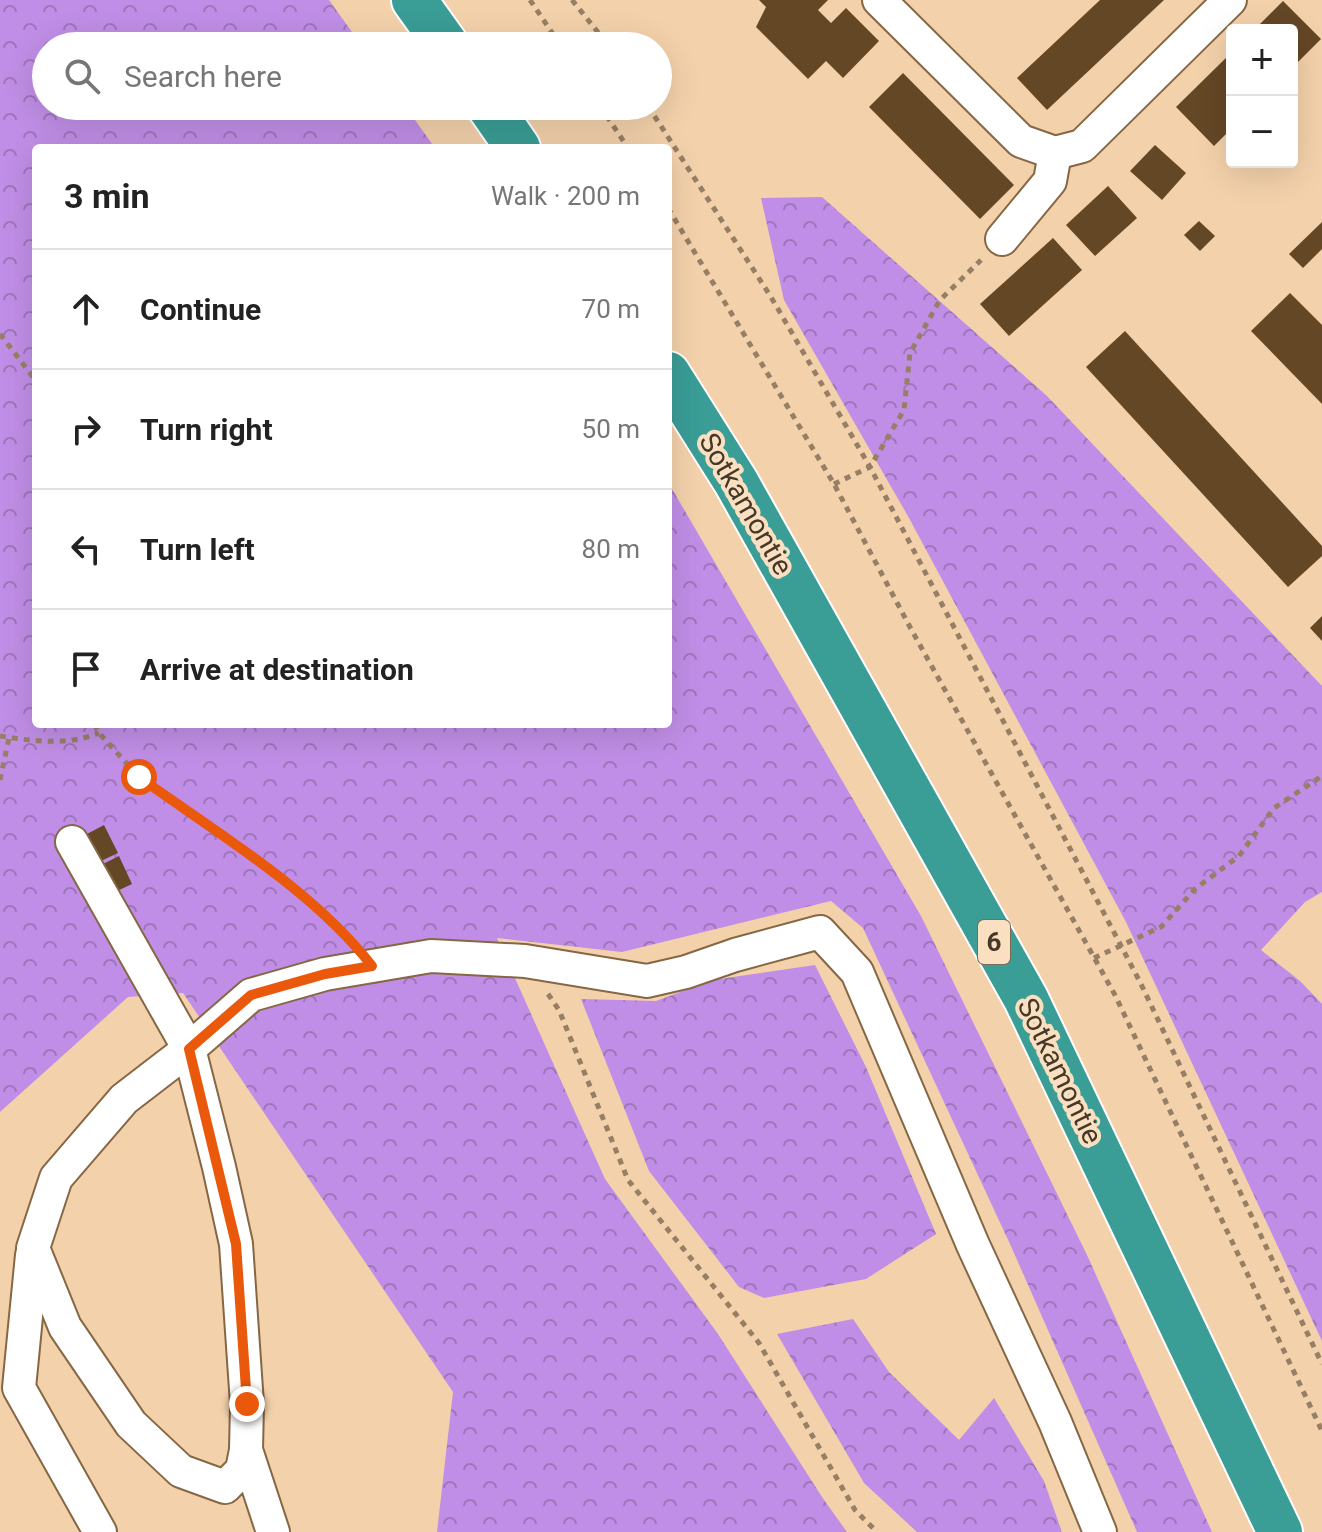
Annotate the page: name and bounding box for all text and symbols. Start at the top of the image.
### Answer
map controls [1226,24,1298,168]
button: + [1226,24,1298,96]
search box [32,32,672,120]
icon: search [60,54,104,98]
text: Search here [124,59,282,94]
button: − [1226,96,1298,168]
text: 3 min [64,176,149,216]
text: Walk · 200 m [491,181,640,211]
icon: ahead [64,287,108,331]
text: Continue [140,292,261,327]
text: 70 m [582,294,640,324]
icon: right [64,407,108,451]
text: Turn right [140,412,273,447]
text: 50 m [582,414,640,444]
street label: Sotkamontie [692,427,800,581]
icon: left [64,527,108,571]
text: Turn left [140,532,255,567]
text: 80 m [582,534,640,564]
icon: arrive [64,647,108,691]
text: Arrive at destination [140,652,414,687]
route start [121,759,157,795]
road number: 6 [978,920,1010,964]
street label: Sotkamontie [1011,993,1109,1149]
route end [229,1386,265,1422]

